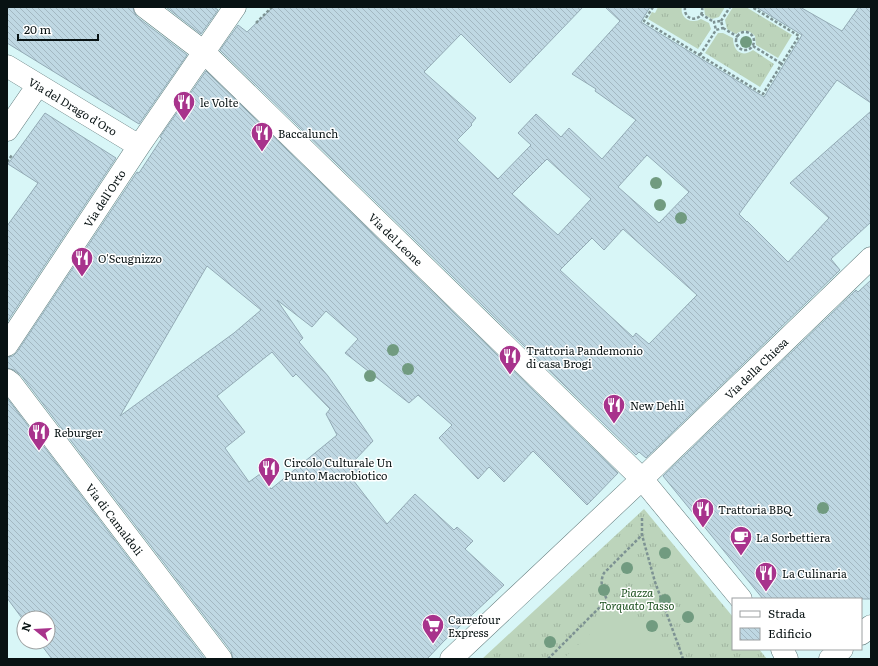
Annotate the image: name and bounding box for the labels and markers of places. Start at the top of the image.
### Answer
restaurant icon: le Volte [171,89,197,122]
place label: le Volte [200,94,239,110]
restaurant icon: Baccalunch [249,120,275,153]
place label: Baccalunch [278,125,338,141]
restaurant icon: O'Scugnizzo [69,245,95,278]
place label: O'Scugnizzo [98,250,162,266]
place label: Trattoria Pandemonio di casa Brogi [526,342,643,371]
restaurant icon: Trattoria Pandemonio di casa Brogi [497,343,523,376]
restaurant icon: New Dehli [601,392,627,425]
place label: New Dehli [630,397,685,413]
restaurant icon: Reburger [26,419,52,452]
place label: Reburger [54,424,103,440]
place label: Circolo Culturale Un Punto Macrobiotico [284,454,392,483]
restaurant icon: Circolo Culturale Un Punto Macrobiotico [256,455,282,488]
restaurant icon: Trattoria BBQ [690,496,716,529]
place label: Trattoria BBQ [718,501,793,517]
cafe icon: La Sorbettiera [728,524,754,557]
place label: La Sorbettiera [756,529,831,545]
restaurant icon: La Culinaria [753,560,779,593]
place label: La Culinaria [782,565,847,581]
place label: Carrefour Express [448,611,501,640]
supermarket icon: Carrefour Express [420,612,446,645]

